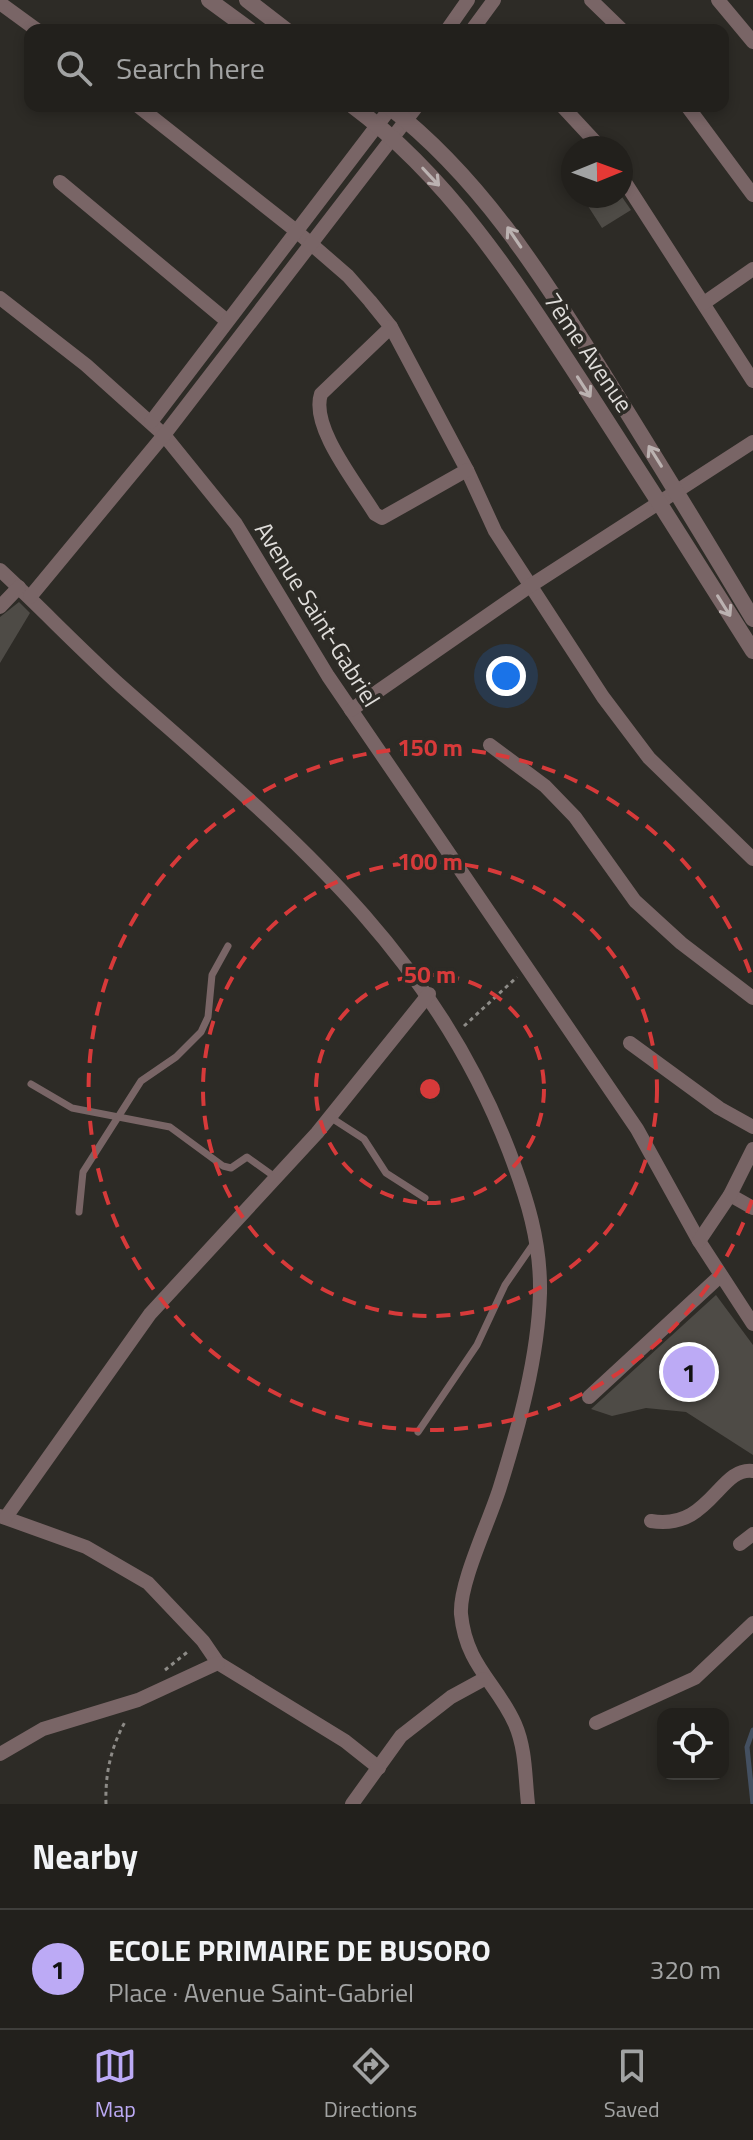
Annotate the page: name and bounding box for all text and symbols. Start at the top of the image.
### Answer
search box [24,24,729,112]
text: Search here [116,45,265,91]
icon: search [52,46,96,90]
north arrow [561,136,633,208]
one-way arrow [422,166,440,186]
one-way arrow [506,227,522,249]
street label: 7ème Avenue [535,285,643,419]
one-way arrow [576,375,592,397]
one-way arrow [646,445,662,468]
street label: Avenue Saint-Gabriel [246,514,390,714]
one-way arrow [716,594,733,616]
your location [486,656,526,696]
text: 150 m [397,729,463,765]
text: 100 m [397,843,463,879]
text: 50 m [404,956,456,992]
centre of rings [416,1075,444,1103]
pin: 1 [663,1342,715,1402]
map controls [657,1708,729,1780]
button: locate [657,1708,729,1780]
text: Nearby [32,1830,138,1882]
text: ECOLE PRIMAIRE DE BUSORO [108,1927,491,1973]
text: 1 [51,1950,65,1989]
text: 320 m [650,1950,721,1989]
text: Place · Avenue Saint-Gabriel [108,1973,414,2012]
tab: Map [93,2044,137,2126]
tab: Directions [324,2044,417,2126]
tab: Saved [604,2044,660,2126]

